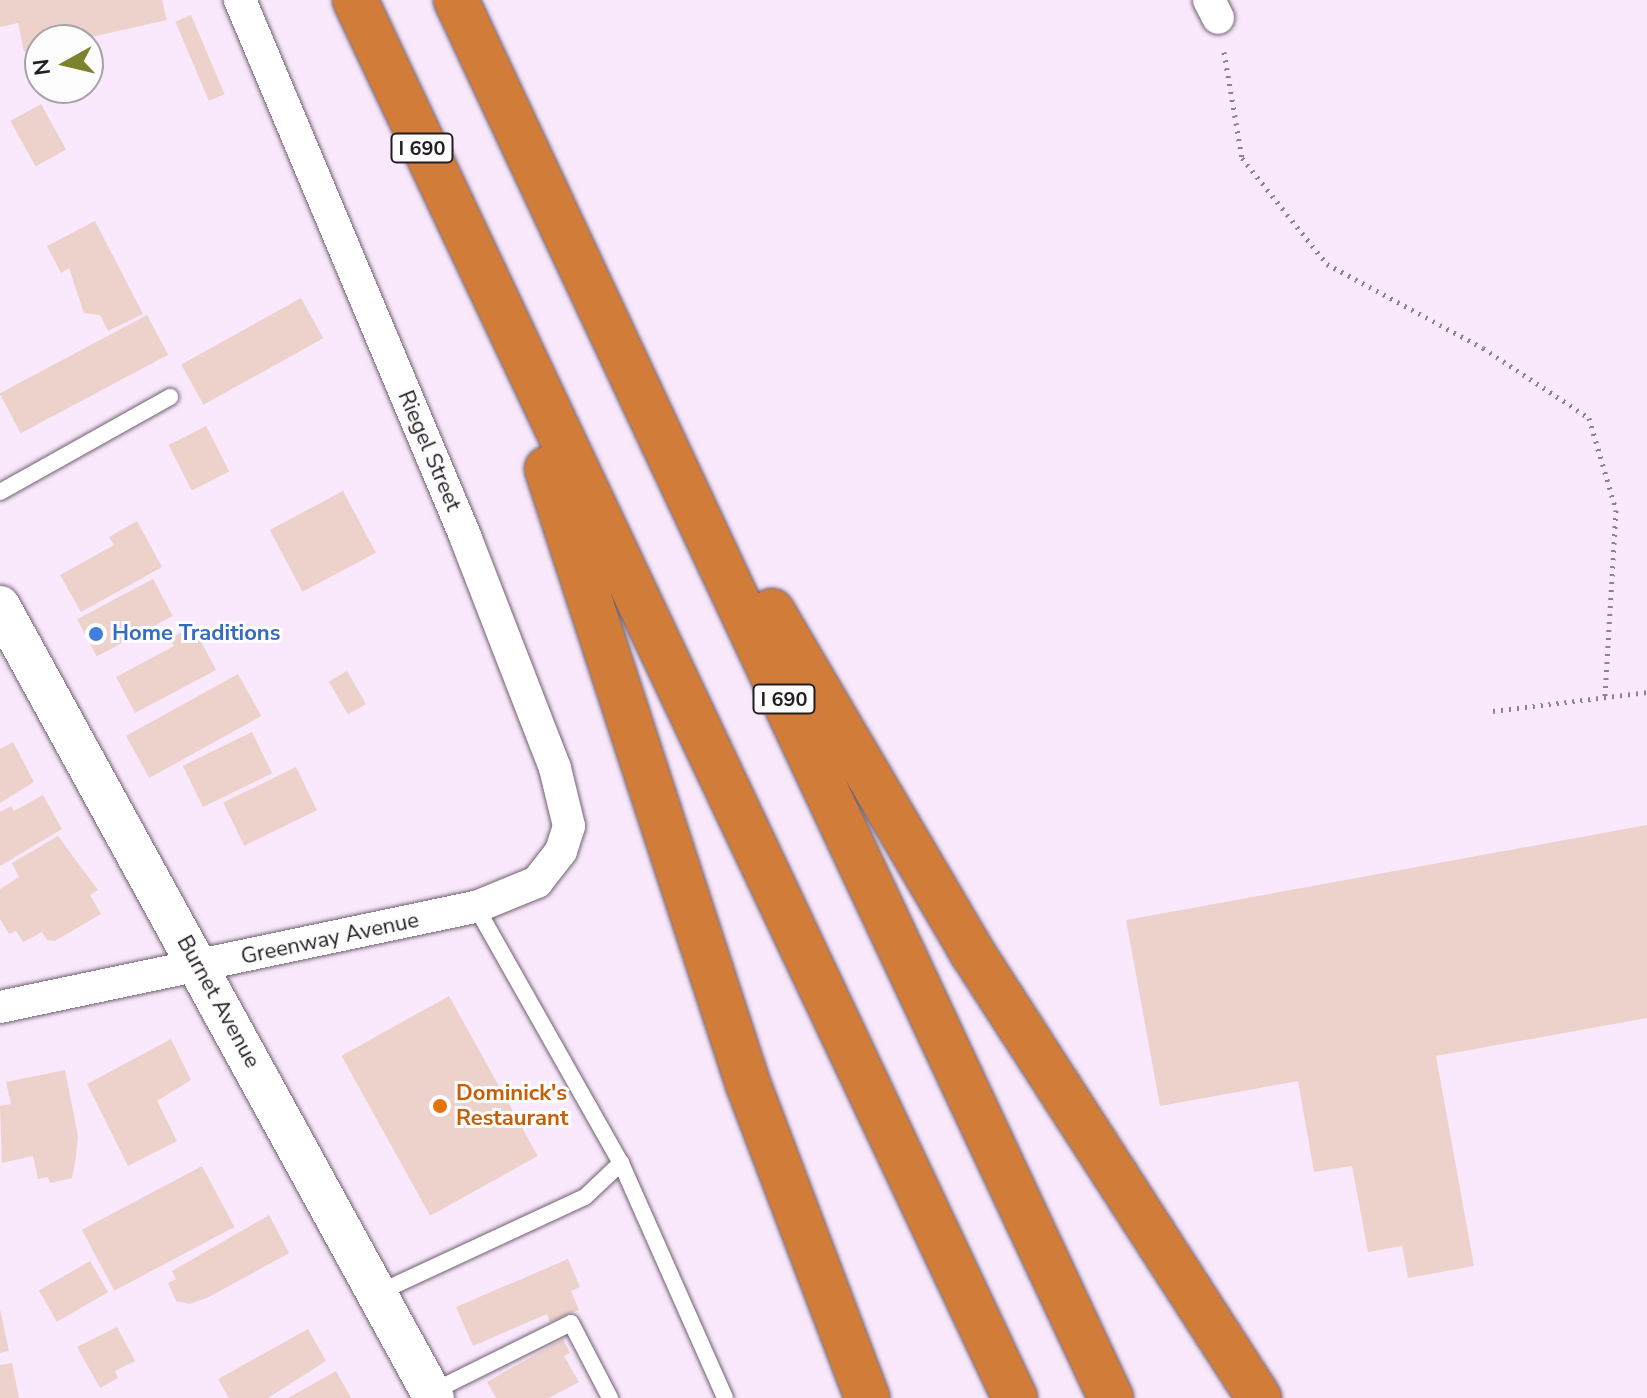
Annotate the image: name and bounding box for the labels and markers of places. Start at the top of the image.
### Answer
place label: Home Traditions [112,621,280,647]
marker: Home Traditions [87,625,105,643]
place label: Dominick's Restaurant [456,1080,568,1132]
marker: Dominick's Restaurant [431,1097,449,1115]

